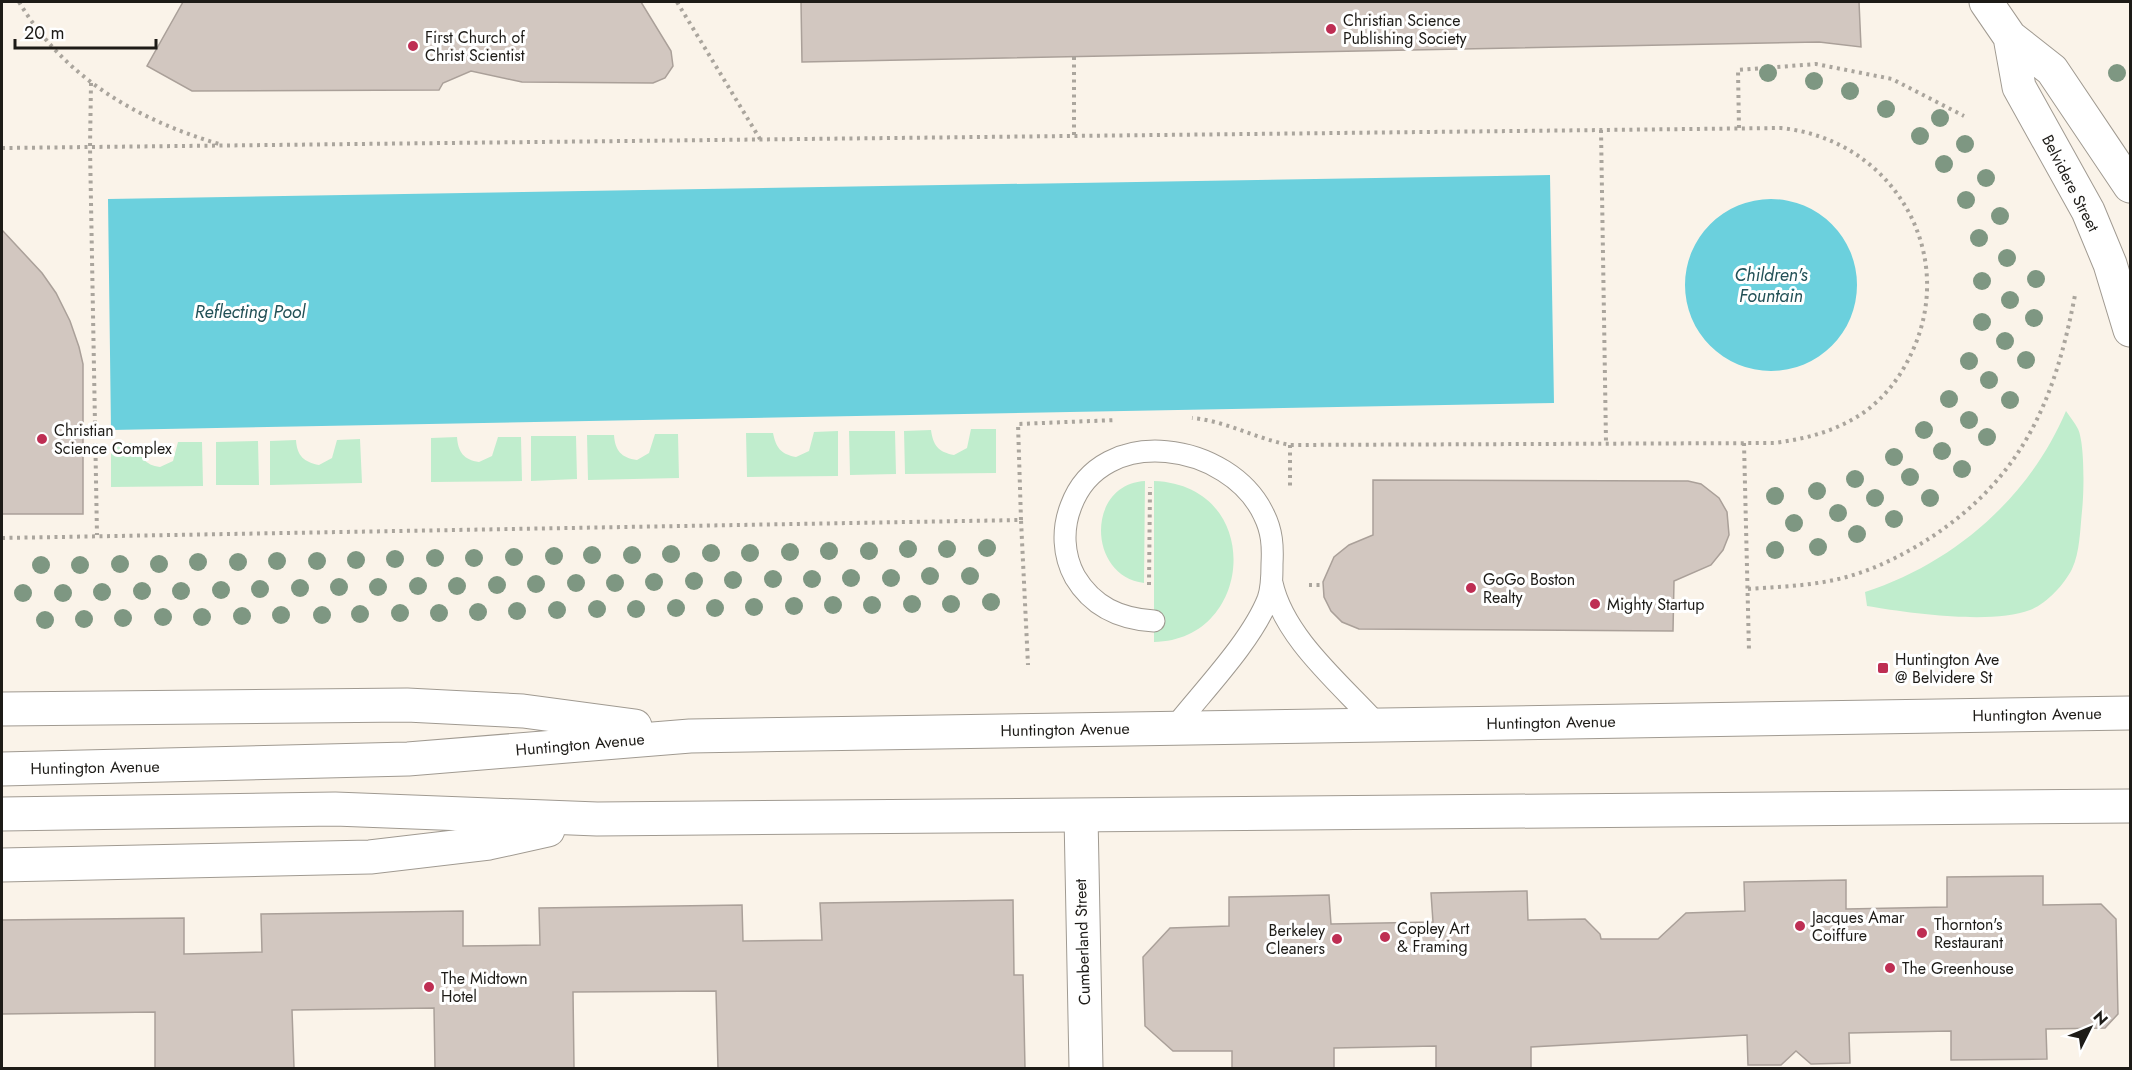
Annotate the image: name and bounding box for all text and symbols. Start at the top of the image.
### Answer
place label: Christian Science Publishing Society [1343,9,1468,50]
scale bar [15,12,156,50]
text: 20 m [24,20,64,46]
marker: Christian Science Publishing Society [1324,22,1338,36]
place label: First Church of Christ Scientist [425,26,525,67]
marker: First Church of Christ Scientist [406,39,420,53]
street label: Belvidere Street [2036,131,2105,236]
water label: Children's Fountain [1734,262,1809,309]
water label: Reflecting Pool [195,299,306,325]
place label: Christian Science Complex [54,419,172,460]
marker: Christian Science Complex [35,432,49,446]
place label: GoGo Boston Realty [1483,568,1575,609]
marker: GoGo Boston Realty [1464,581,1478,595]
place label: Mighty Startup [1607,593,1704,616]
marker: Mighty Startup [1588,597,1602,611]
place label: Huntington Ave @ Belvidere St [1895,648,1999,689]
marker: Huntington Ave @ Belvidere St [1876,661,1890,675]
street label: Huntington Avenue [1972,702,2102,727]
street label: Huntington Avenue [1486,710,1616,735]
street label: Huntington Avenue [1000,717,1130,742]
street label: Huntington Avenue [515,727,645,762]
street label: Huntington Avenue [30,755,160,780]
street label: Cumberland Street [1069,878,1096,1006]
place label: Jacques Amar Coiffure [1810,906,1905,947]
place label: Thornton's Restaurant [1934,913,2003,954]
place label: Copley Art & Framing [1397,917,1469,958]
place label: Berkeley Cleaners [1266,919,1326,960]
marker: Jacques Amar Coiffure [1793,919,1807,933]
marker: Thornton's Restaurant [1915,926,1929,940]
marker: Copley Art & Framing [1378,930,1392,944]
marker: Berkeley Cleaners [1330,932,1344,946]
place label: The Greenhouse [1902,957,2014,980]
marker: The Greenhouse [1883,961,1897,975]
place label: The Midtown Hotel [441,967,528,1008]
marker: The Midtown Hotel [422,980,436,994]
north arrow [2060,998,2120,1058]
text: N [2088,1006,2113,1031]

